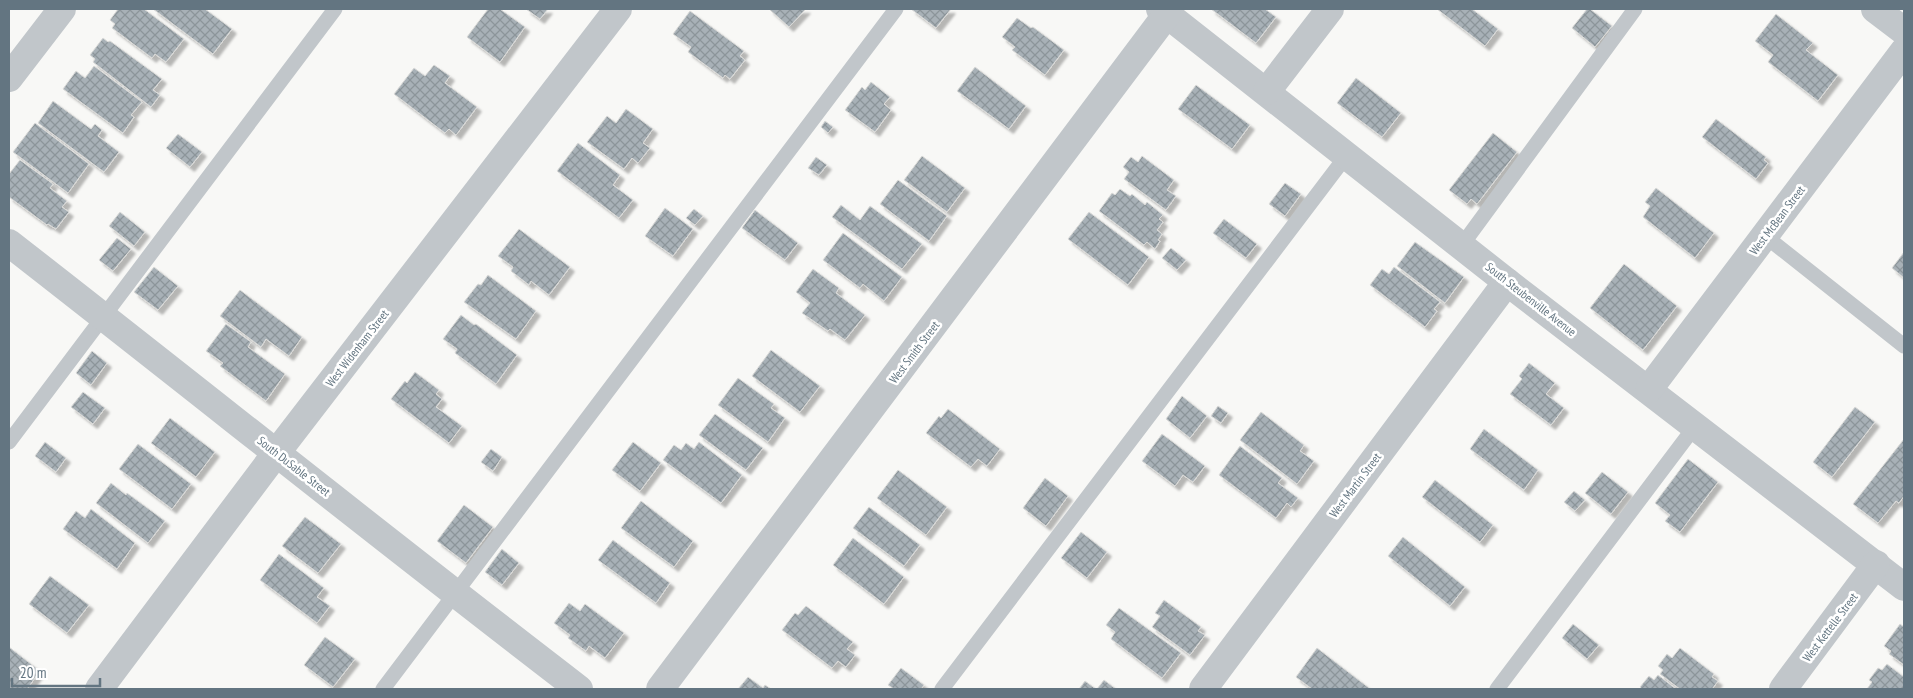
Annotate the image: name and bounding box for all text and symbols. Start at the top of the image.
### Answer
street label: West McBean Street [1746,182,1808,257]
street label: South Steubenville Avenue [1483,259,1579,339]
street label: West Widenham Street [322,306,392,390]
street label: West Smith Street [886,317,943,386]
street label: South DuSable Street [255,433,334,500]
street label: West Martin Street [1326,449,1385,520]
street label: West Kettelle Street [1799,589,1861,664]
scale bar [12,656,100,688]
text: 20 m [20,663,46,682]

